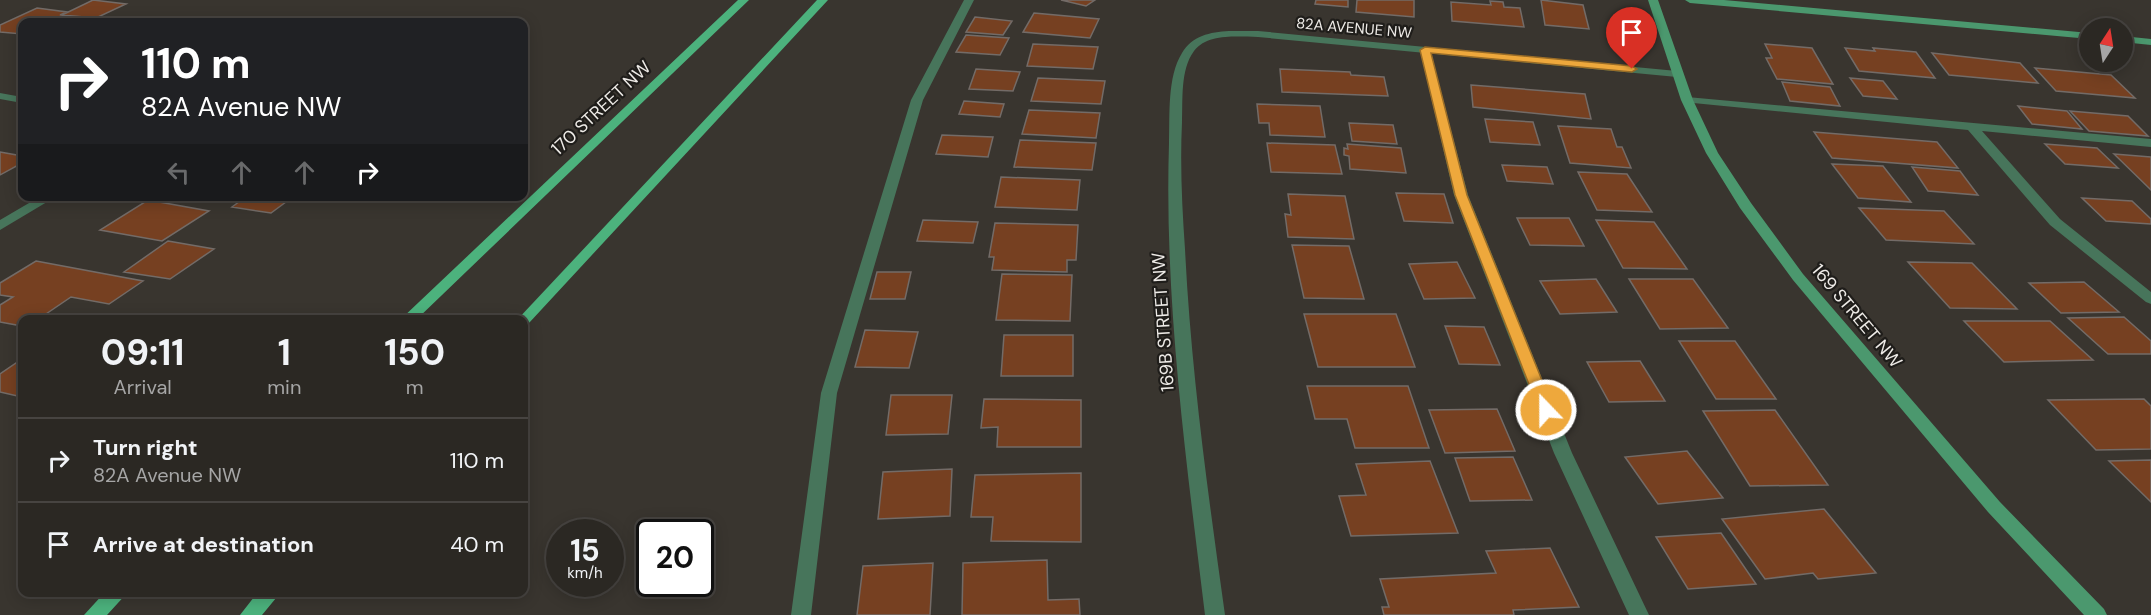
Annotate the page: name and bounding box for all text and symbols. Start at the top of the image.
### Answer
pin [1606,7,1657,69]
street label: 82A AVENUE NW [1295,13,1413,43]
icon: arrive [1615,16,1648,49]
north arrow [2079,18,2133,72]
map controls [2079,18,2133,72]
text: 110 m [141,36,251,91]
icon: right [42,42,120,120]
street label: 170 STREET NW [546,56,656,160]
text: 82A Avenue NW [141,89,341,124]
icon: left [162,156,195,189]
icon: ahead [225,156,258,189]
icon: ahead [288,156,321,189]
icon: right [351,156,384,189]
street label: 169B STREET NW [1146,252,1180,392]
street label: 169 STREET NW [1806,259,1908,373]
text: 09:11 [101,329,184,376]
text: 1 [278,329,291,376]
text: 150 [384,329,445,376]
text: Arrival [114,374,172,400]
text: min [267,374,301,400]
text: m [406,374,424,400]
position arrow [1514,378,1578,442]
text: Turn right [93,433,198,462]
icon: right [42,444,75,477]
text: 110 m [450,446,504,475]
text: 82A Avenue NW [93,462,241,488]
speed limit sign: 20 [636,519,714,597]
icon: arrive [42,528,75,561]
text: Arrive at destination [93,530,314,559]
text: 40 m [450,530,504,559]
text: 15 [570,531,600,570]
text: km/h [567,563,603,583]

